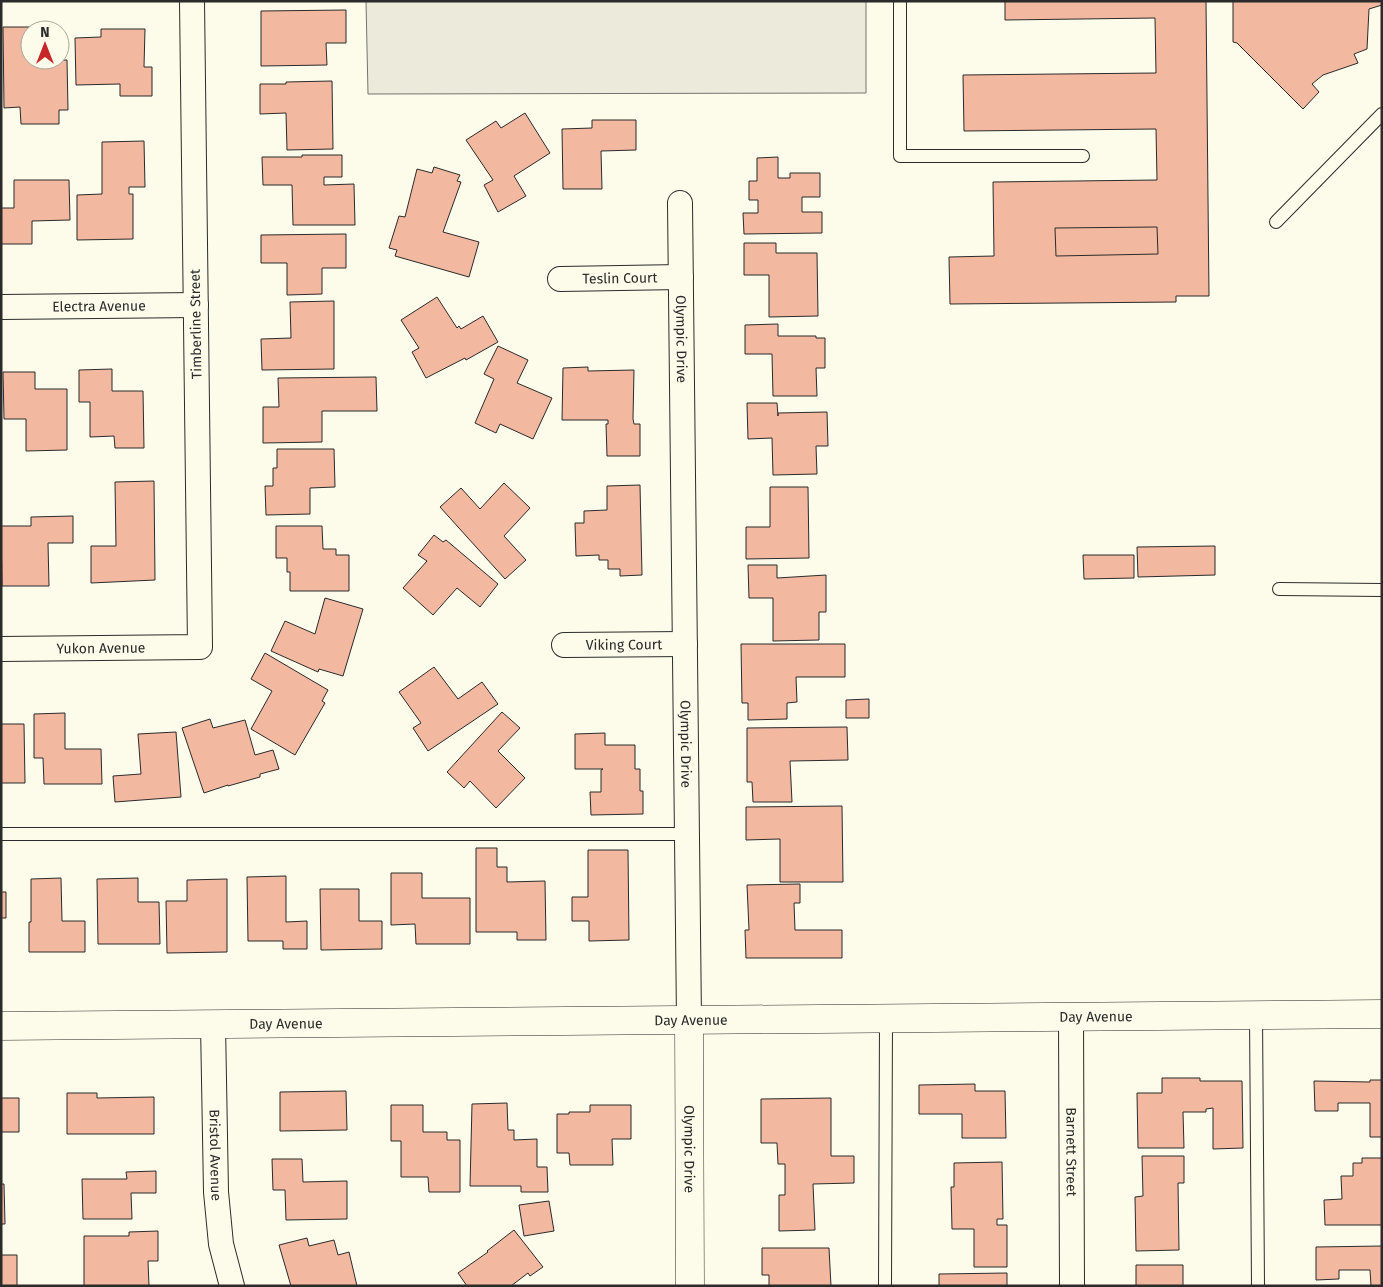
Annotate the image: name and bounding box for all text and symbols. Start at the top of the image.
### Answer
north arrow [20,20,70,70]
text: N [40,24,50,41]
street label: Timberline Street [187,268,205,379]
street label: Teslin Court [582,269,659,287]
street label: Olympic Drive [673,295,690,383]
street label: Electra Avenue [52,297,146,315]
street label: Viking Court [586,636,663,653]
street label: Yukon Avenue [56,639,146,657]
street label: Olympic Drive [677,700,695,788]
street label: Day Avenue [1059,1008,1133,1025]
street label: Day Avenue [654,1011,728,1029]
street label: Day Avenue [249,1015,323,1032]
street label: Olympic Drive [681,1105,698,1193]
street label: Barnett Street [1063,1107,1080,1198]
street label: Bristol Avenue [206,1109,225,1202]

